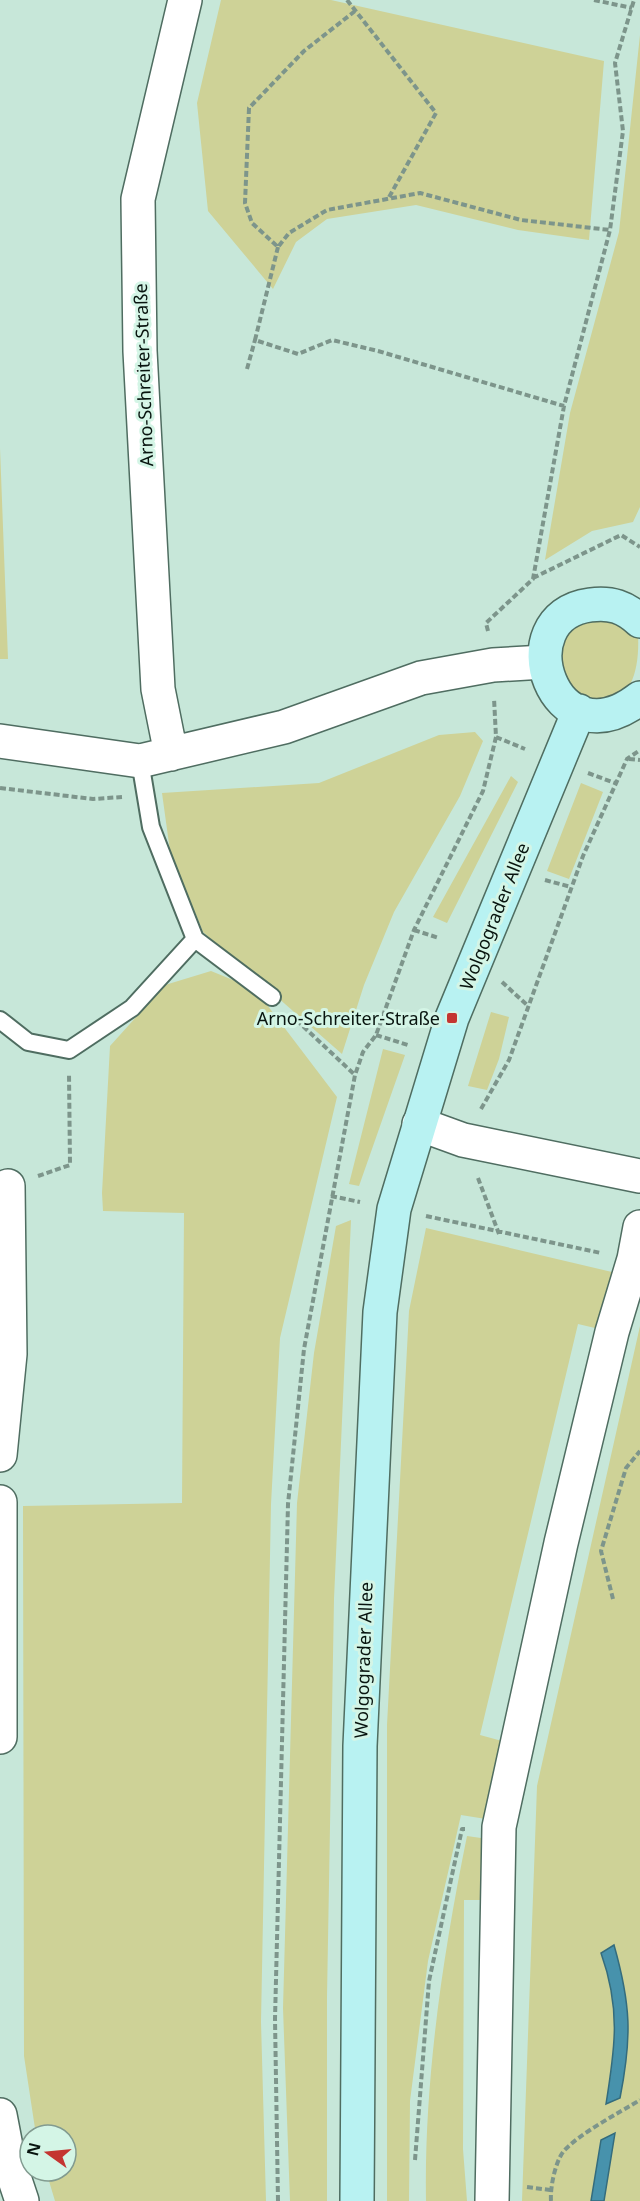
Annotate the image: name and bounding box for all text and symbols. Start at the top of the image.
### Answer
street label: Arno-Schreiter-Straße [128,283,158,467]
street label: Wolgograder Allee [454,839,534,993]
place label: Arno-Schreiter-Straße [257,1006,440,1030]
marker: Arno-Schreiter-Straße [445,1011,459,1025]
street label: Wolgograder Allee [348,1581,378,1739]
north arrow [18,2123,78,2183]
text: N [21,2140,46,2158]

